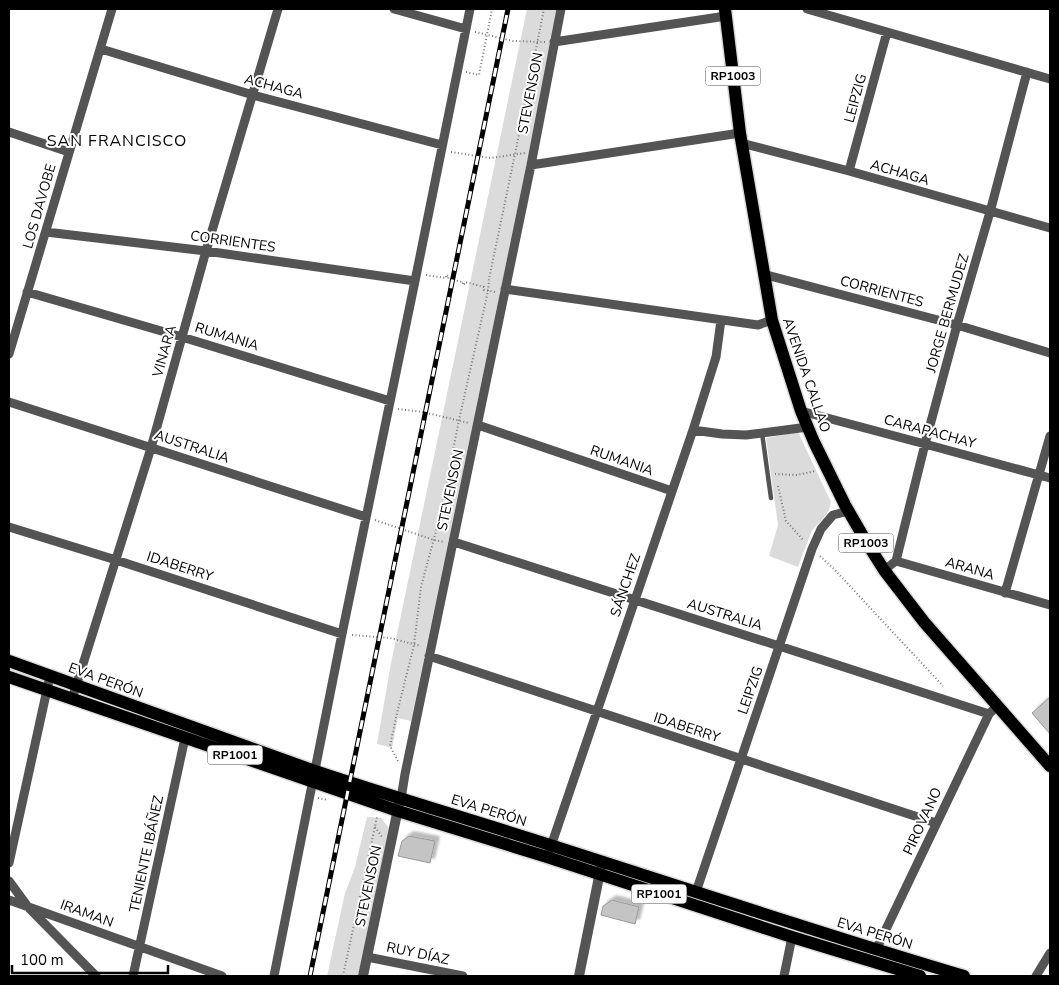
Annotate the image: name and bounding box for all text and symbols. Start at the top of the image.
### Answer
street label: STEVENSON [513,51,548,136]
road number: RP1003 [706,66,760,85]
street label: ACHAGA [242,69,306,103]
street label: LEIPZIG [840,72,871,125]
district label: SAN FRANCISCO [47,130,187,152]
street label: ACHAGA [868,155,932,190]
street label: LOS DAVOBE [18,161,61,251]
street label: CORRIENTES [189,226,277,257]
street label: JORGE BERMUDEZ [921,252,973,376]
street label: CORRIENTES [838,271,926,312]
street label: AVENIDA CALLAO [778,315,835,435]
street label: RUMANIA [193,318,261,355]
street label: VINARA [148,323,181,380]
street label: CARAPACHAY [882,410,979,453]
street label: AUSTRALIA [152,425,232,468]
street label: RUMANIA [588,441,656,480]
street label: STEVENSON [433,448,468,533]
road number: RP1003 [838,534,894,552]
street label: IDABERRY [144,547,216,586]
street label: SÁNCHEZ [606,551,645,619]
street label: ARANA [943,552,997,585]
street label: AUSTRALIA [685,594,765,635]
street label: EVA PERÓN [66,658,146,703]
street label: LEIPZIG [733,663,768,717]
street label: IDABERRY [651,708,723,747]
road number: RP1001 [208,746,262,764]
street label: PIROVANO [899,784,946,858]
street label: EVA PERÓN [449,790,529,831]
street label: TENIENTE IBÁÑEZ [125,794,168,914]
street label: STEVENSON [351,844,386,929]
road number: RP1001 [632,884,686,904]
street label: IRAMAN [57,895,116,932]
street label: EVA PERÓN [835,913,915,954]
street label: RUY DÍAZ [385,938,451,969]
scale bar [12,942,169,974]
text: 100 m [20,950,64,970]

